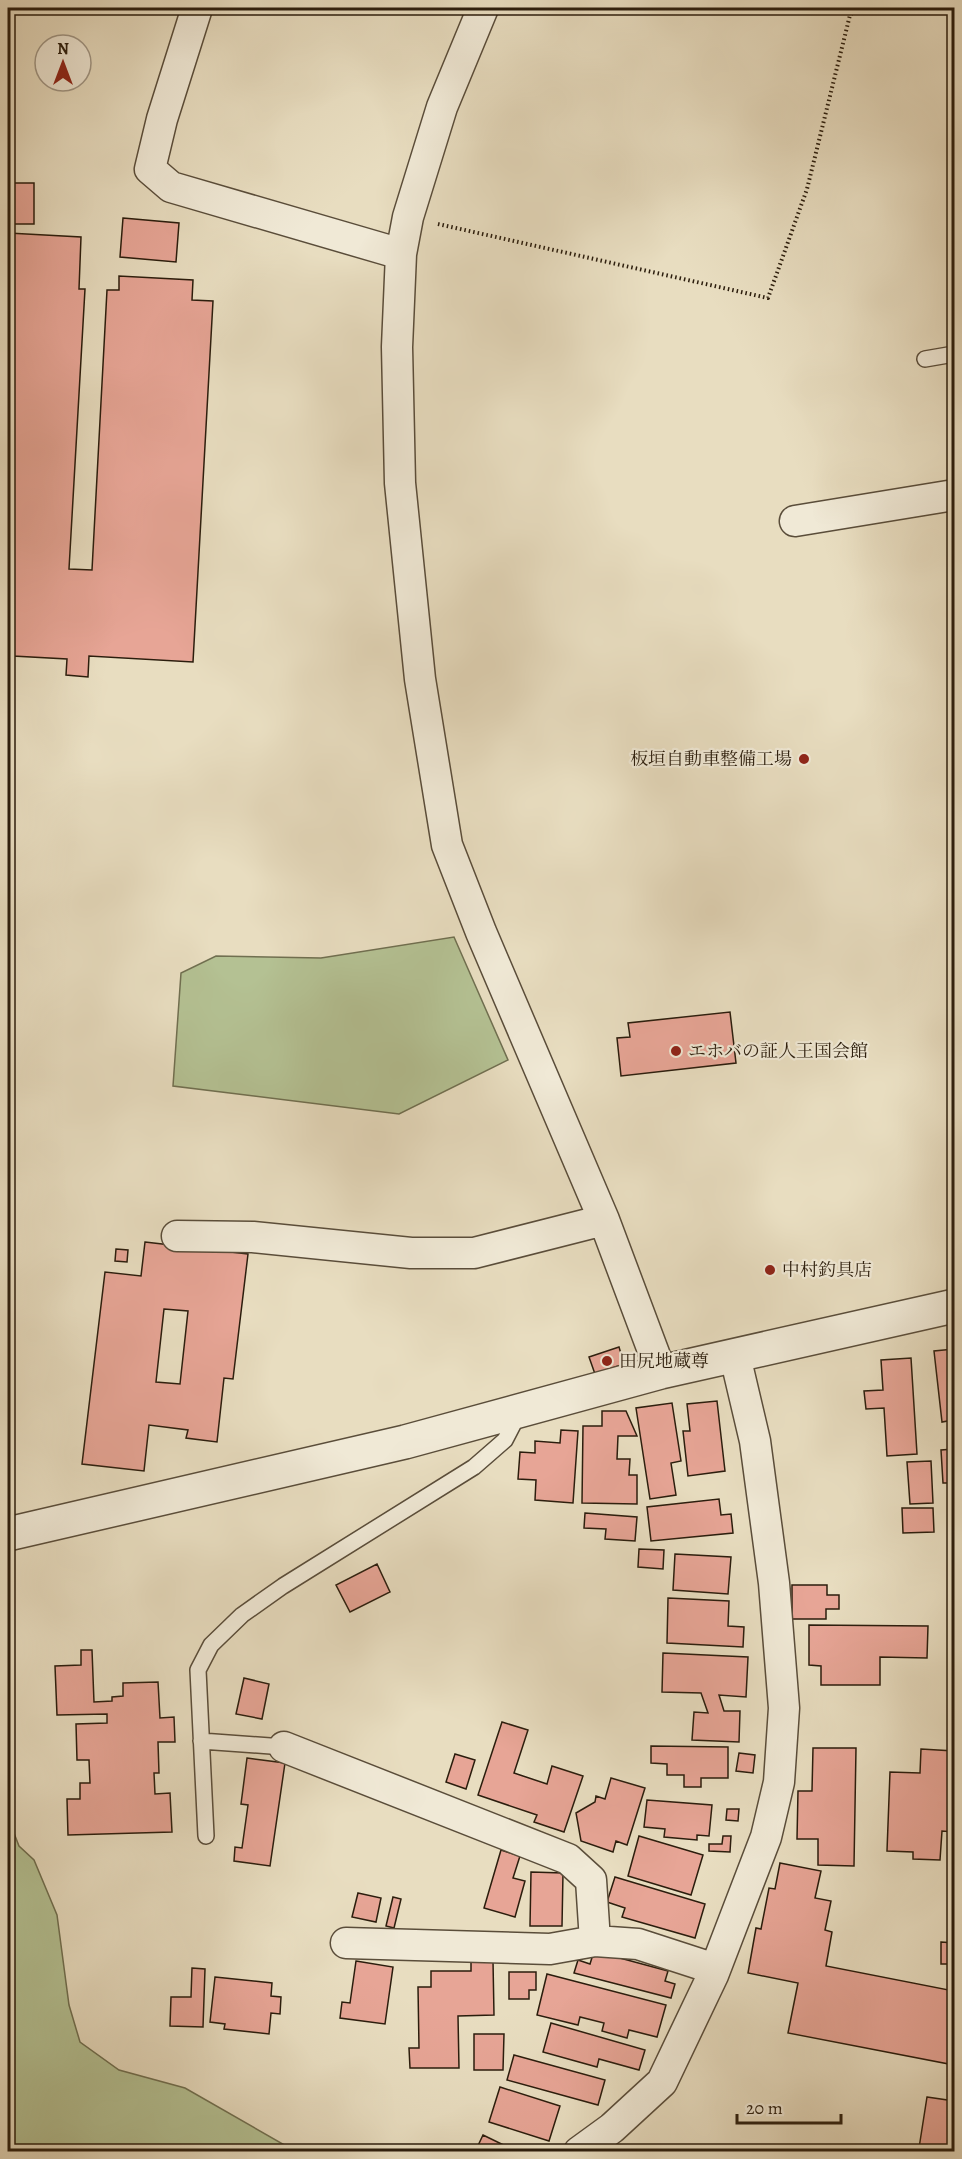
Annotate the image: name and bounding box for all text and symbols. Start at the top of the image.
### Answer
north arrow [33,33,93,93]
text: N [57,38,69,60]
place label: 板垣自動車整備工場 [630,747,792,771]
marker: 板垣自動車整備工場 [797,752,811,766]
place label: エホバの証人王国会館 [688,1039,868,1063]
marker: エホバの証人王国会館 [669,1044,683,1058]
place label: 中村釣具店 [782,1258,872,1282]
marker: 中村釣具店 [763,1263,777,1277]
place label: 田尻地蔵尊 [619,1349,709,1373]
marker: 田尻地蔵尊 [600,1354,614,1368]
scale bar [737,2087,840,2125]
text: 20 m [746,2096,783,2120]

